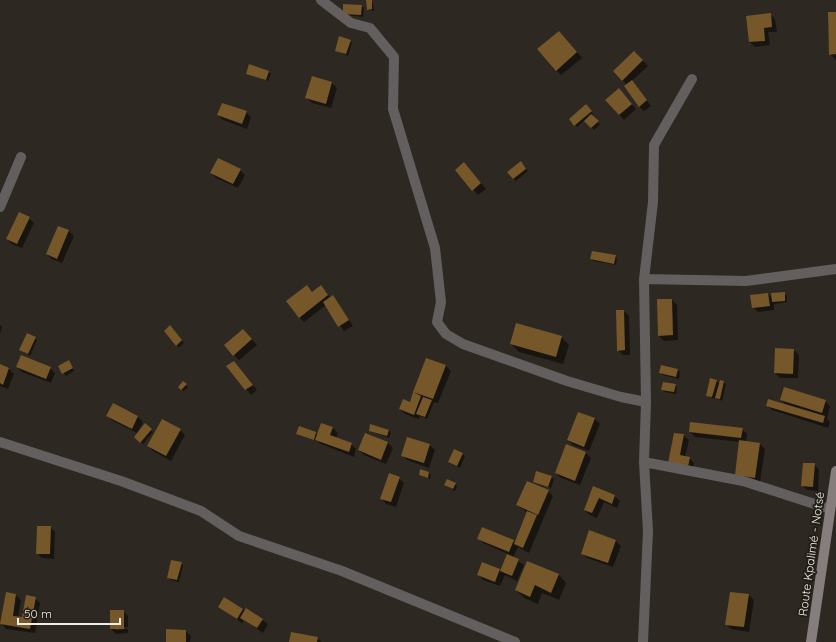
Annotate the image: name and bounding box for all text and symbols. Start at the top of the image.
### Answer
street label: Route Kpalimé - Notsé [795,491,827,617]
scale bar [18,600,120,626]
text: 50 m [24,606,52,621]

